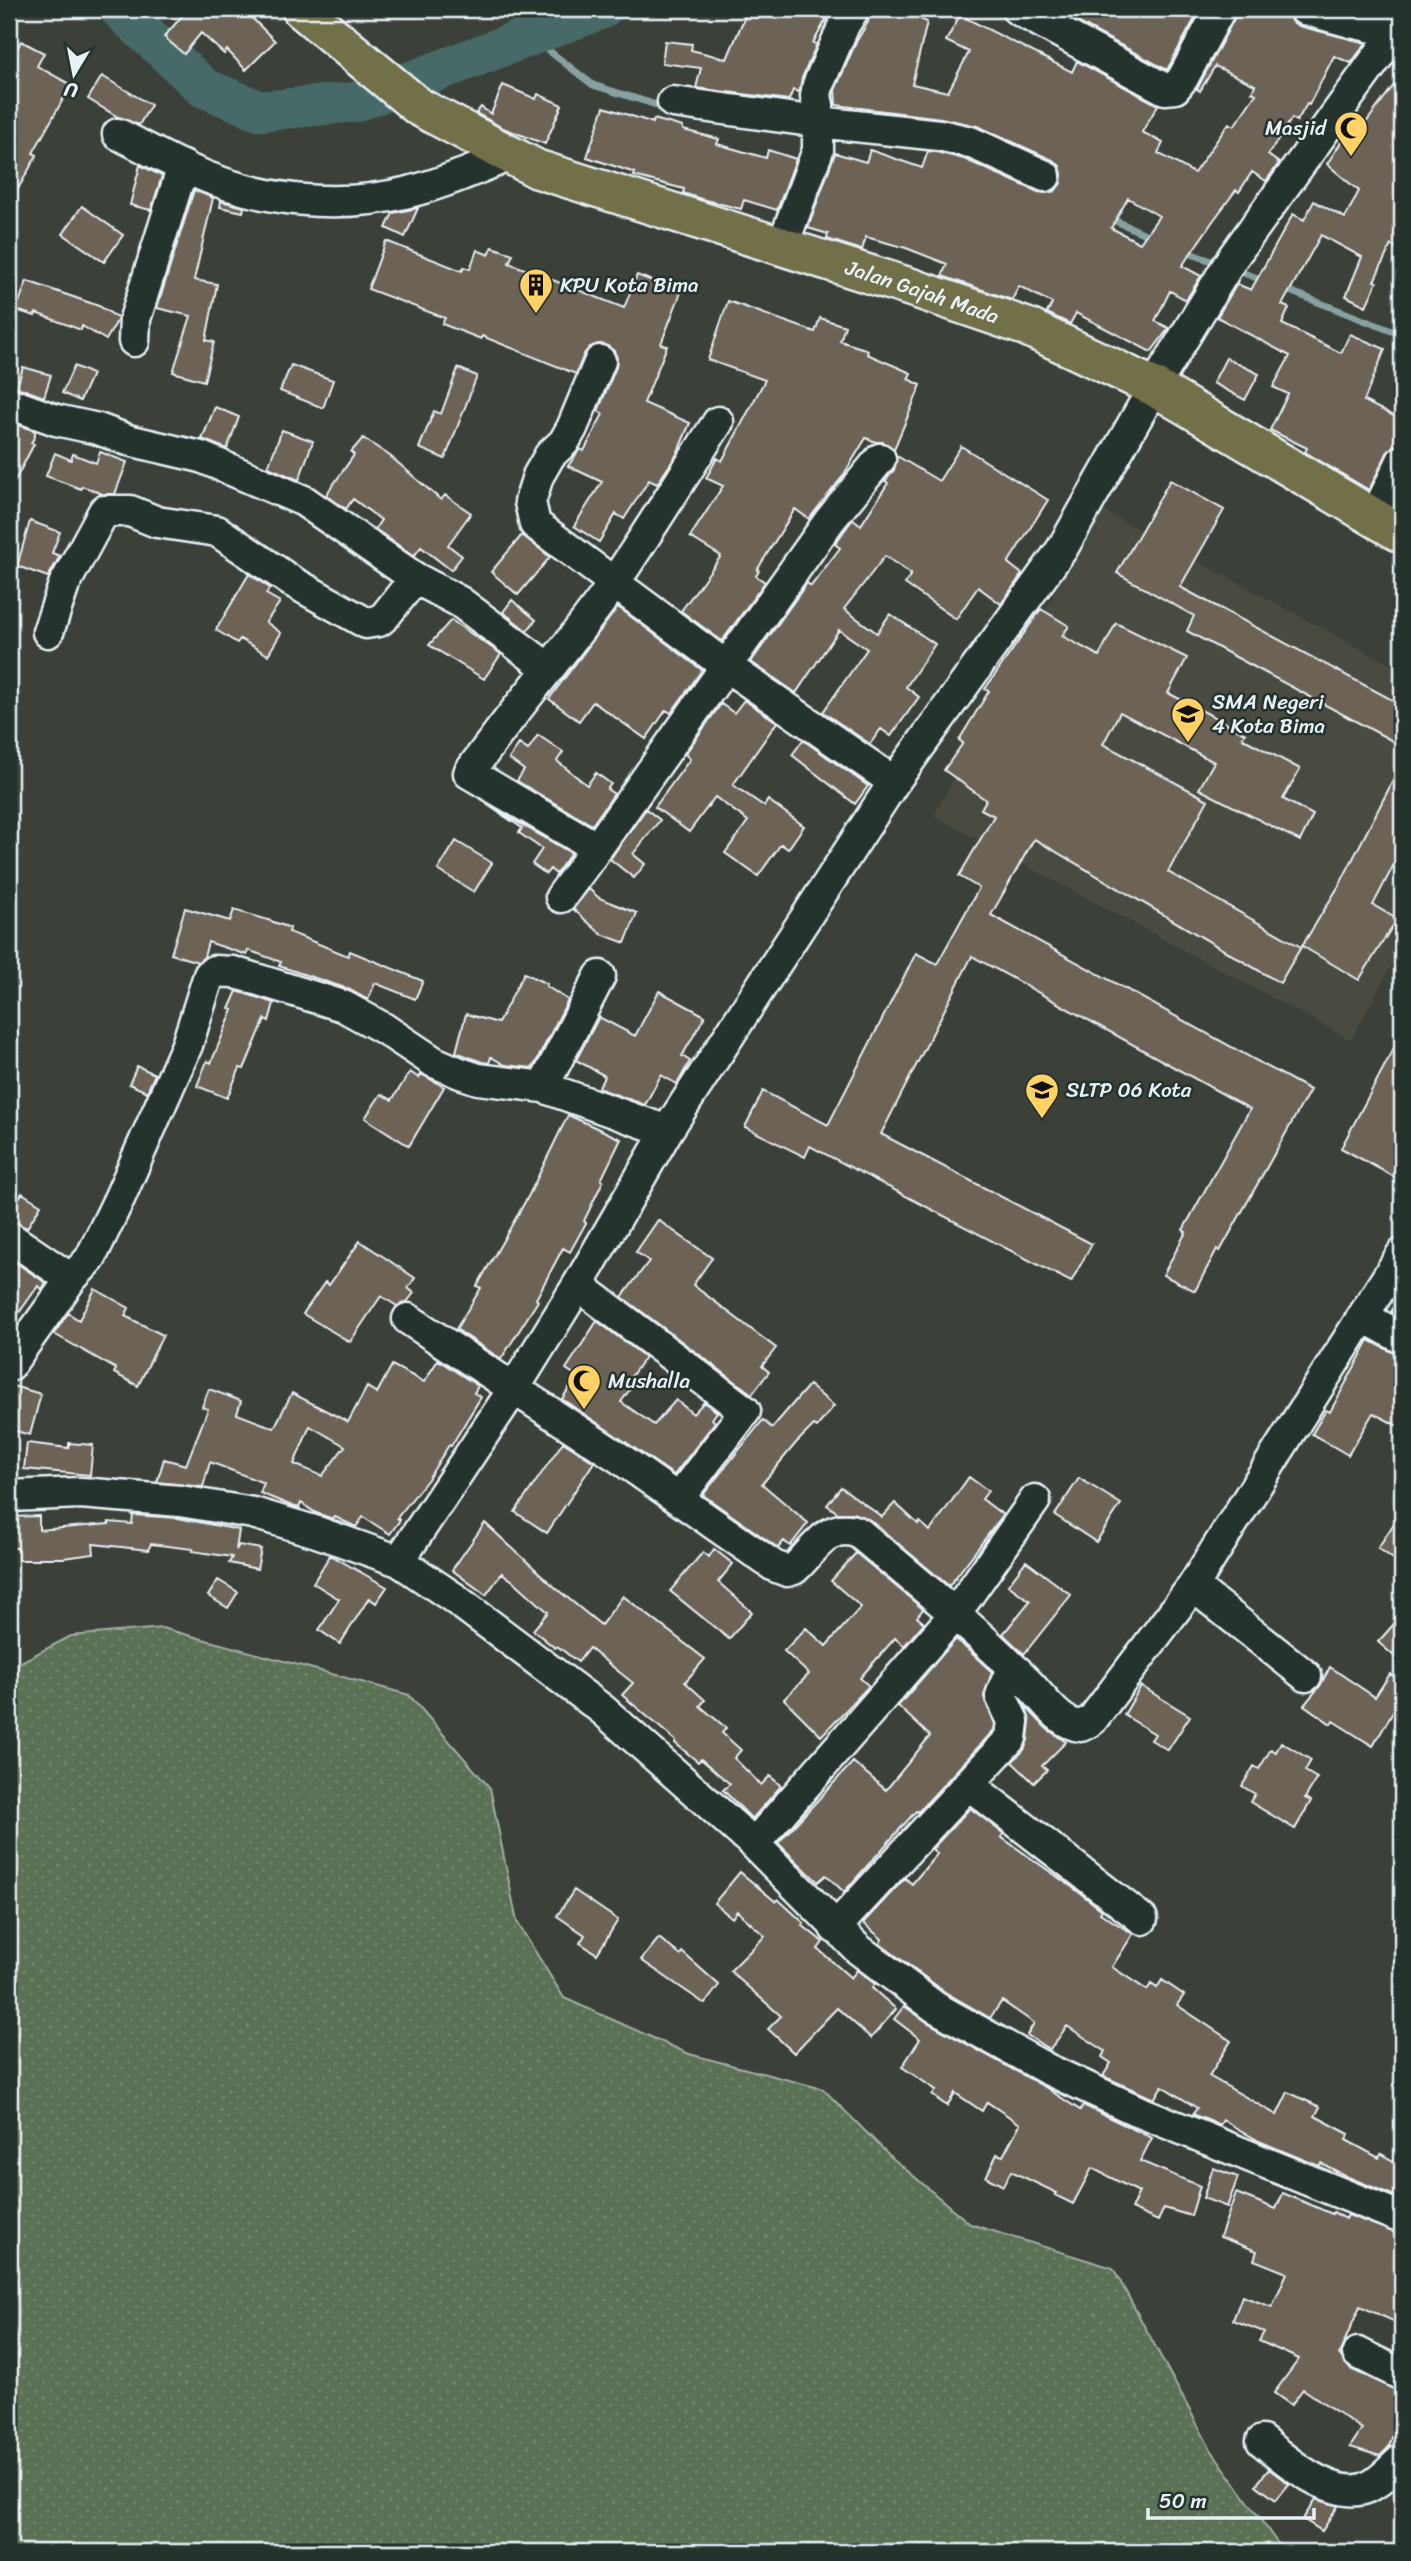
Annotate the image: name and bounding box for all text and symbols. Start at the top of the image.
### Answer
north arrow [38,38,108,108]
text: U [61,73,80,108]
place label: Masjid [1265,109,1328,147]
mosque icon: Masjid [1332,109,1370,158]
street label: Jalan Gajah Mada [840,249,1005,335]
building icon: KPU Kota Bima [517,266,555,315]
place label: KPU Kota Bima [560,266,699,304]
place label: SMA Negeri 4 Kota Bima [1212,683,1326,745]
school or university icon: SMA Negeri 4 Kota Bima [1169,695,1207,744]
school or university icon: SLTP 06 Kota [1023,1071,1061,1120]
place label: SLTP 06 Kota [1066,1071,1192,1109]
mosque icon: Mushalla [565,1362,603,1411]
place label: Mushalla [608,1362,691,1400]
scale bar [1148,2477,1315,2521]
text: 50 m [1159,2482,1207,2520]

